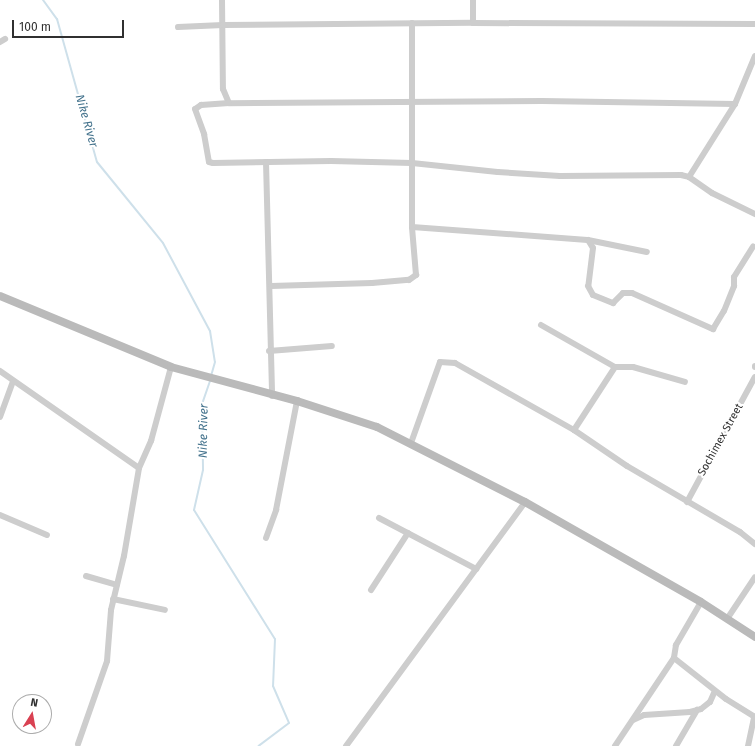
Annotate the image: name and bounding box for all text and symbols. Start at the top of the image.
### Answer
scale bar [14,12,126,38]
text: 100 m [19,20,51,34]
water label: Nike River [72,93,100,149]
street label: Sochimex Street [696,402,746,478]
water label: Nike River [196,404,212,458]
north arrow [12,694,52,734]
text: N [29,696,39,710]

